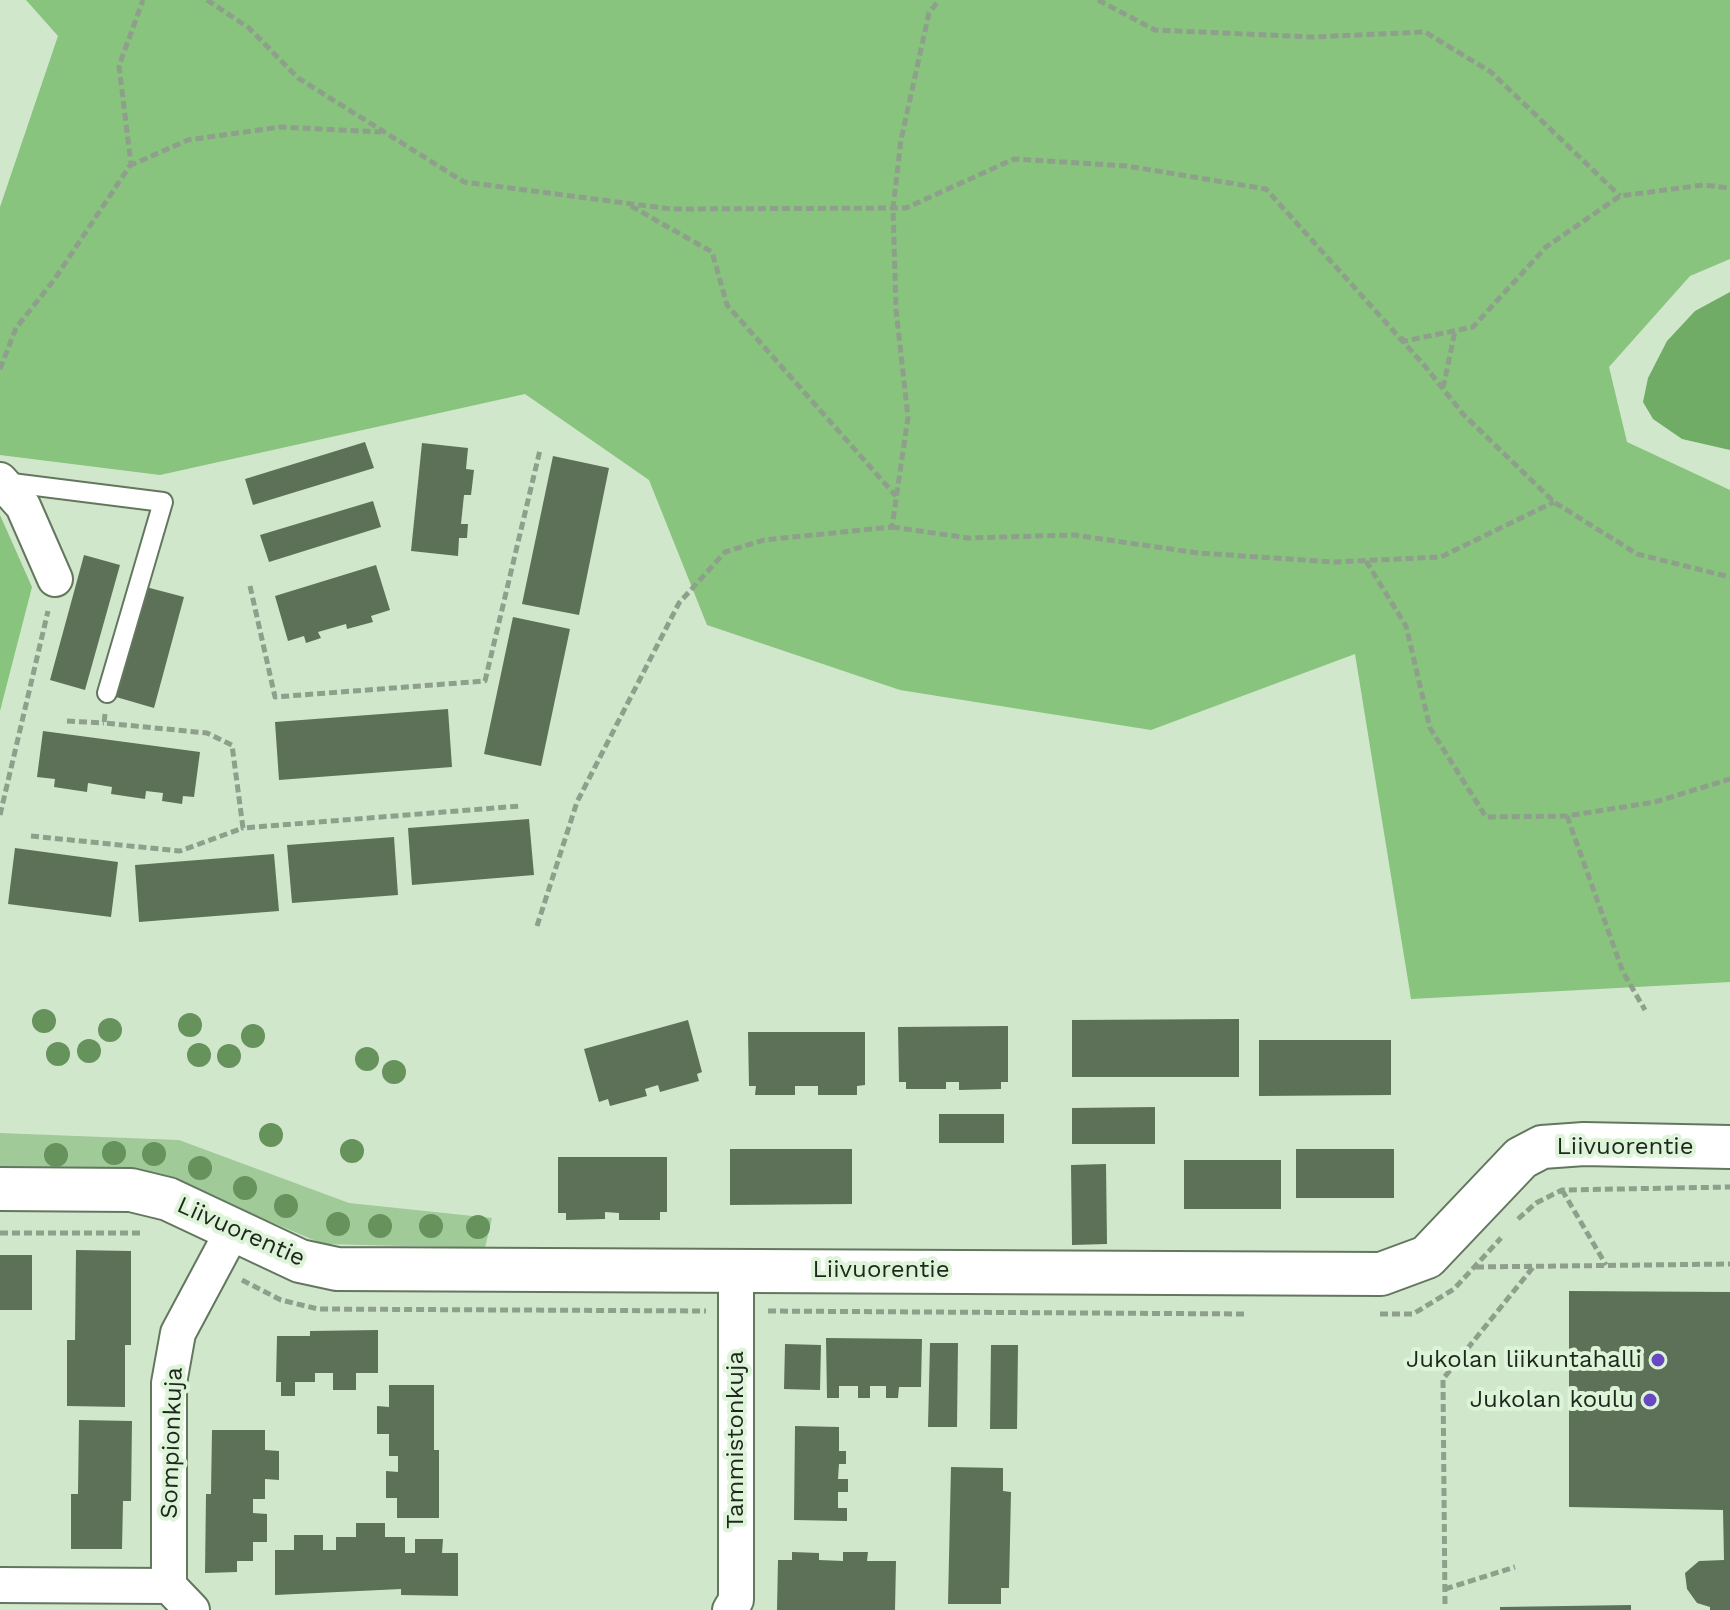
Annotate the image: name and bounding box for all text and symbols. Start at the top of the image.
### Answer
street label: Liivuorentie [1556,1133,1694,1161]
street label: Liivuorentie [173,1191,309,1273]
street label: Liivuorentie [812,1256,950,1284]
place label: Jukolan liikuntahalli [1406,1346,1642,1374]
street label: Tammistonkuja [722,1351,750,1529]
marker: Jukolan liikuntahalli [1649,1351,1667,1369]
street label: Sompionkuja [155,1367,189,1519]
place label: Jukolan koulu [1470,1386,1634,1414]
marker: Jukolan koulu [1641,1391,1659,1409]

